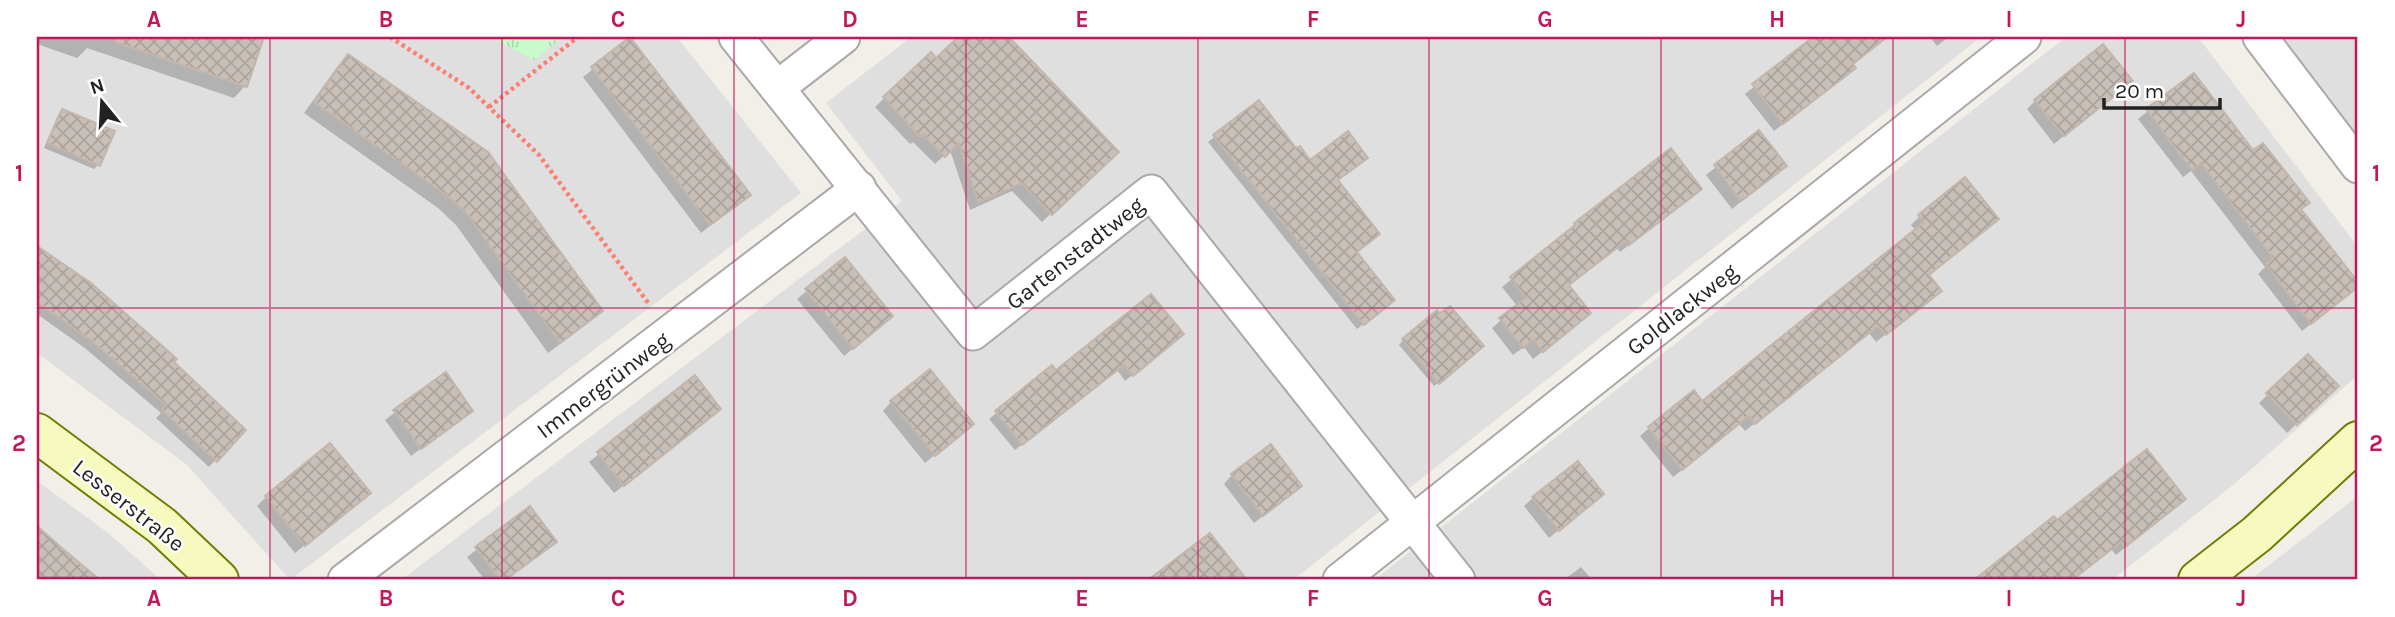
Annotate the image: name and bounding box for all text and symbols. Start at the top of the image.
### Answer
text: A [147,6,161,33]
text: B [379,6,393,33]
text: C [611,6,625,33]
text: D [842,6,858,33]
text: E [1075,6,1089,33]
text: F [1307,6,1319,33]
text: G [1537,6,1553,33]
text: H [1769,6,1785,33]
text: I [2005,6,2013,33]
text: J [2236,6,2246,33]
north arrow [66,66,136,136]
scale bar [2104,66,2220,110]
text: N [87,74,107,99]
text: 20 m [2115,79,2164,103]
text: 1 [15,160,23,187]
text: 1 [2372,160,2380,187]
street label: Gartenstadtweg [1001,191,1150,316]
street label: Goldlackweg [1622,258,1743,361]
street label: Immergrünweg [531,327,675,444]
text: 2 [12,430,26,457]
text: 2 [2369,430,2383,457]
street label: Lesserstraße [67,453,190,557]
text: A [147,585,161,612]
text: B [379,585,393,612]
text: C [611,585,625,612]
text: D [842,585,858,612]
text: E [1075,585,1089,612]
text: F [1307,585,1319,612]
text: G [1537,585,1553,612]
text: H [1769,585,1785,612]
text: I [2005,585,2013,612]
text: J [2236,585,2246,612]

